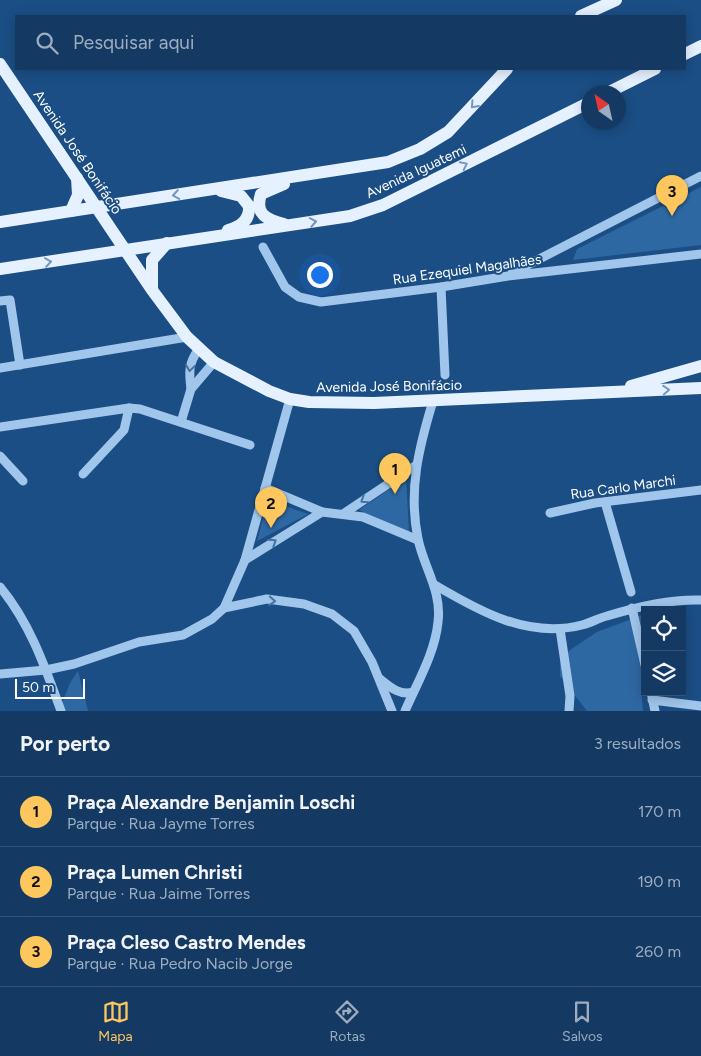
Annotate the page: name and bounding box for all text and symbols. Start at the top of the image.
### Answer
search box [15,15,686,70]
icon: search [33,29,61,57]
text: Pesquisar aqui [73,31,194,54]
north arrow [581,85,626,130]
street label: Avenida José Bonifácio [30,87,125,217]
one-way arrow [471,100,480,109]
street label: Avenida Iguatemi [363,141,469,202]
one-way arrow [459,161,468,171]
pin: 3 [656,175,688,216]
one-way arrow [171,189,179,200]
one-way arrow [309,218,317,228]
street label: Rua Ezequiel Magalhães [392,251,542,288]
one-way arrow [44,257,53,267]
your location [307,262,333,288]
one-way arrow [186,364,196,373]
street label: Avenida José Bonifácio [316,377,462,396]
one-way arrow [662,384,670,395]
pin: 1 [379,453,411,494]
street label: Rua Carlo Marchi [569,472,677,503]
pin: 2 [255,487,287,528]
one-way arrow [361,493,370,503]
one-way arrow [267,539,276,548]
one-way arrow [269,595,277,606]
map controls [641,606,686,696]
button: locate [641,606,686,651]
button: layers [641,651,686,696]
scale bar [15,676,85,699]
text: 50 m [22,679,54,696]
text: Por perto [20,731,110,756]
text: 3 resultados [594,734,681,753]
text: Praça Alexandre Benjamin Loschi [67,791,355,814]
text: 1 [33,802,39,821]
text: 170 m [638,802,681,821]
text: Parque · Rua Jayme Torres [67,814,255,833]
text: Praça Lumen Christi [67,861,242,884]
text: 2 [31,872,41,891]
text: 190 m [638,872,681,891]
text: Parque · Rua Jaime Torres [67,884,250,903]
text: Praça Cleso Castro Mendes [67,931,306,954]
text: 3 [32,942,40,961]
text: 260 m [635,942,681,961]
text: Parque · Rua Pedro Nacib Jorge [67,954,293,973]
tab: Mapa [98,998,133,1045]
tab: Rotas [330,998,365,1045]
tab: Salvos [562,998,603,1045]

